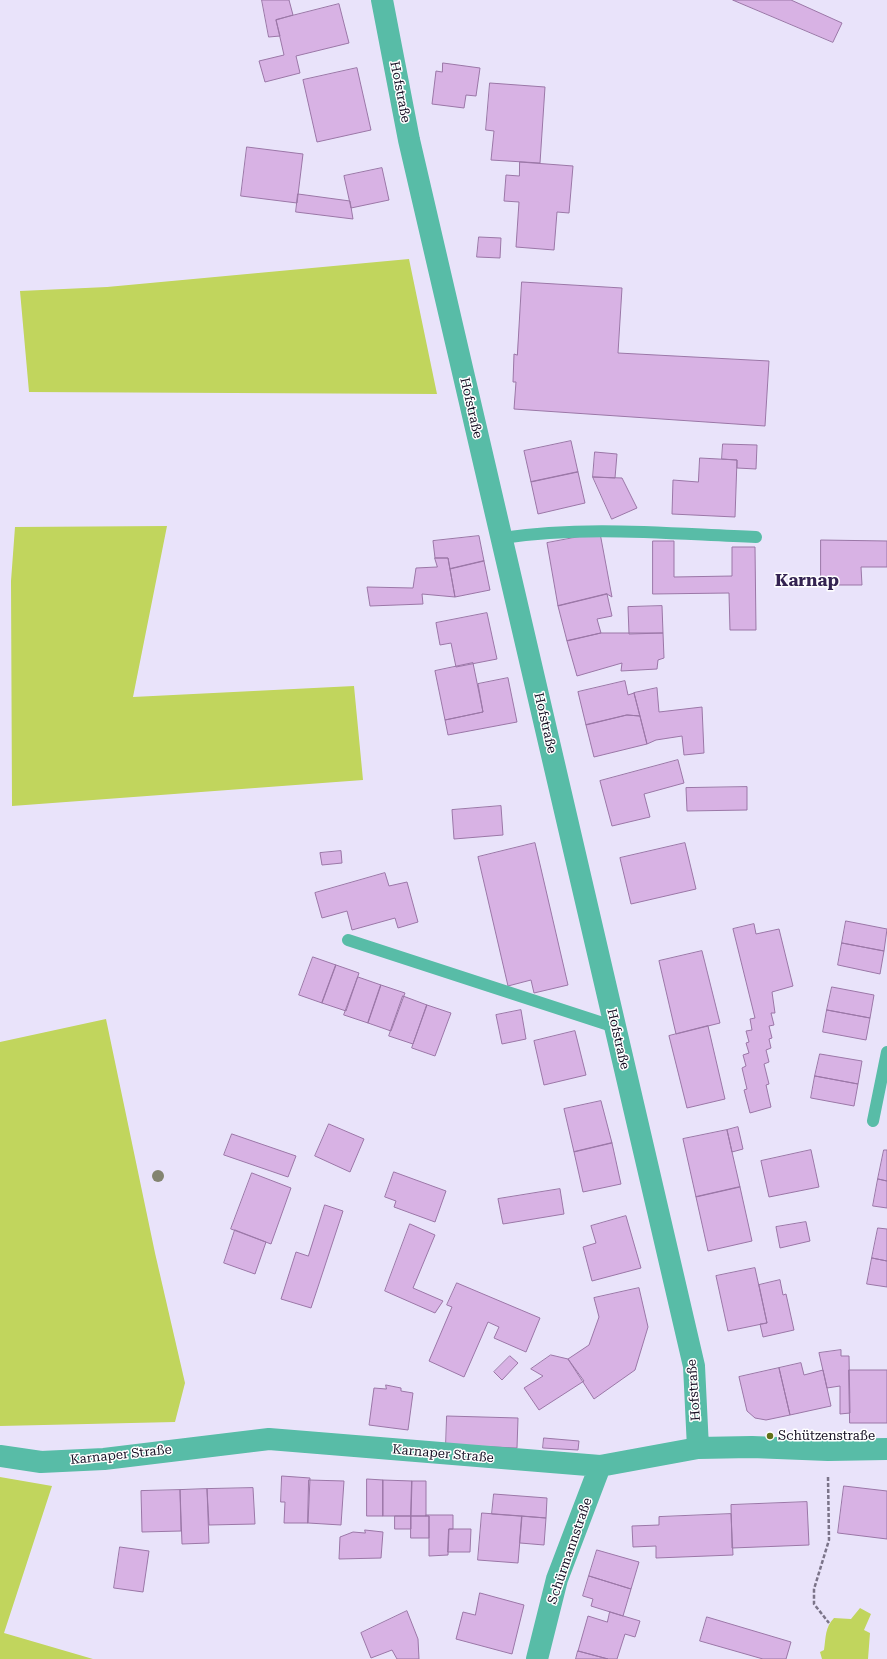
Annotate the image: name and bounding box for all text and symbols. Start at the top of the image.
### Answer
street label: Hofstraße [386,60,414,124]
street label: Hofstraße [456,376,486,440]
district label: Karnap [775,571,839,591]
street label: Hofstraße [530,691,560,755]
street label: Hofstraße [603,1007,633,1071]
street label: Hofstraße [684,1359,704,1421]
place label: Schützenstraße [778,1428,875,1444]
marker: Schützenstraße [765,1431,775,1441]
street label: Karnaper Straße [70,1442,172,1468]
street label: Karnaper Straße [392,1442,494,1466]
street label: Schürmannstraße [544,1496,596,1606]

